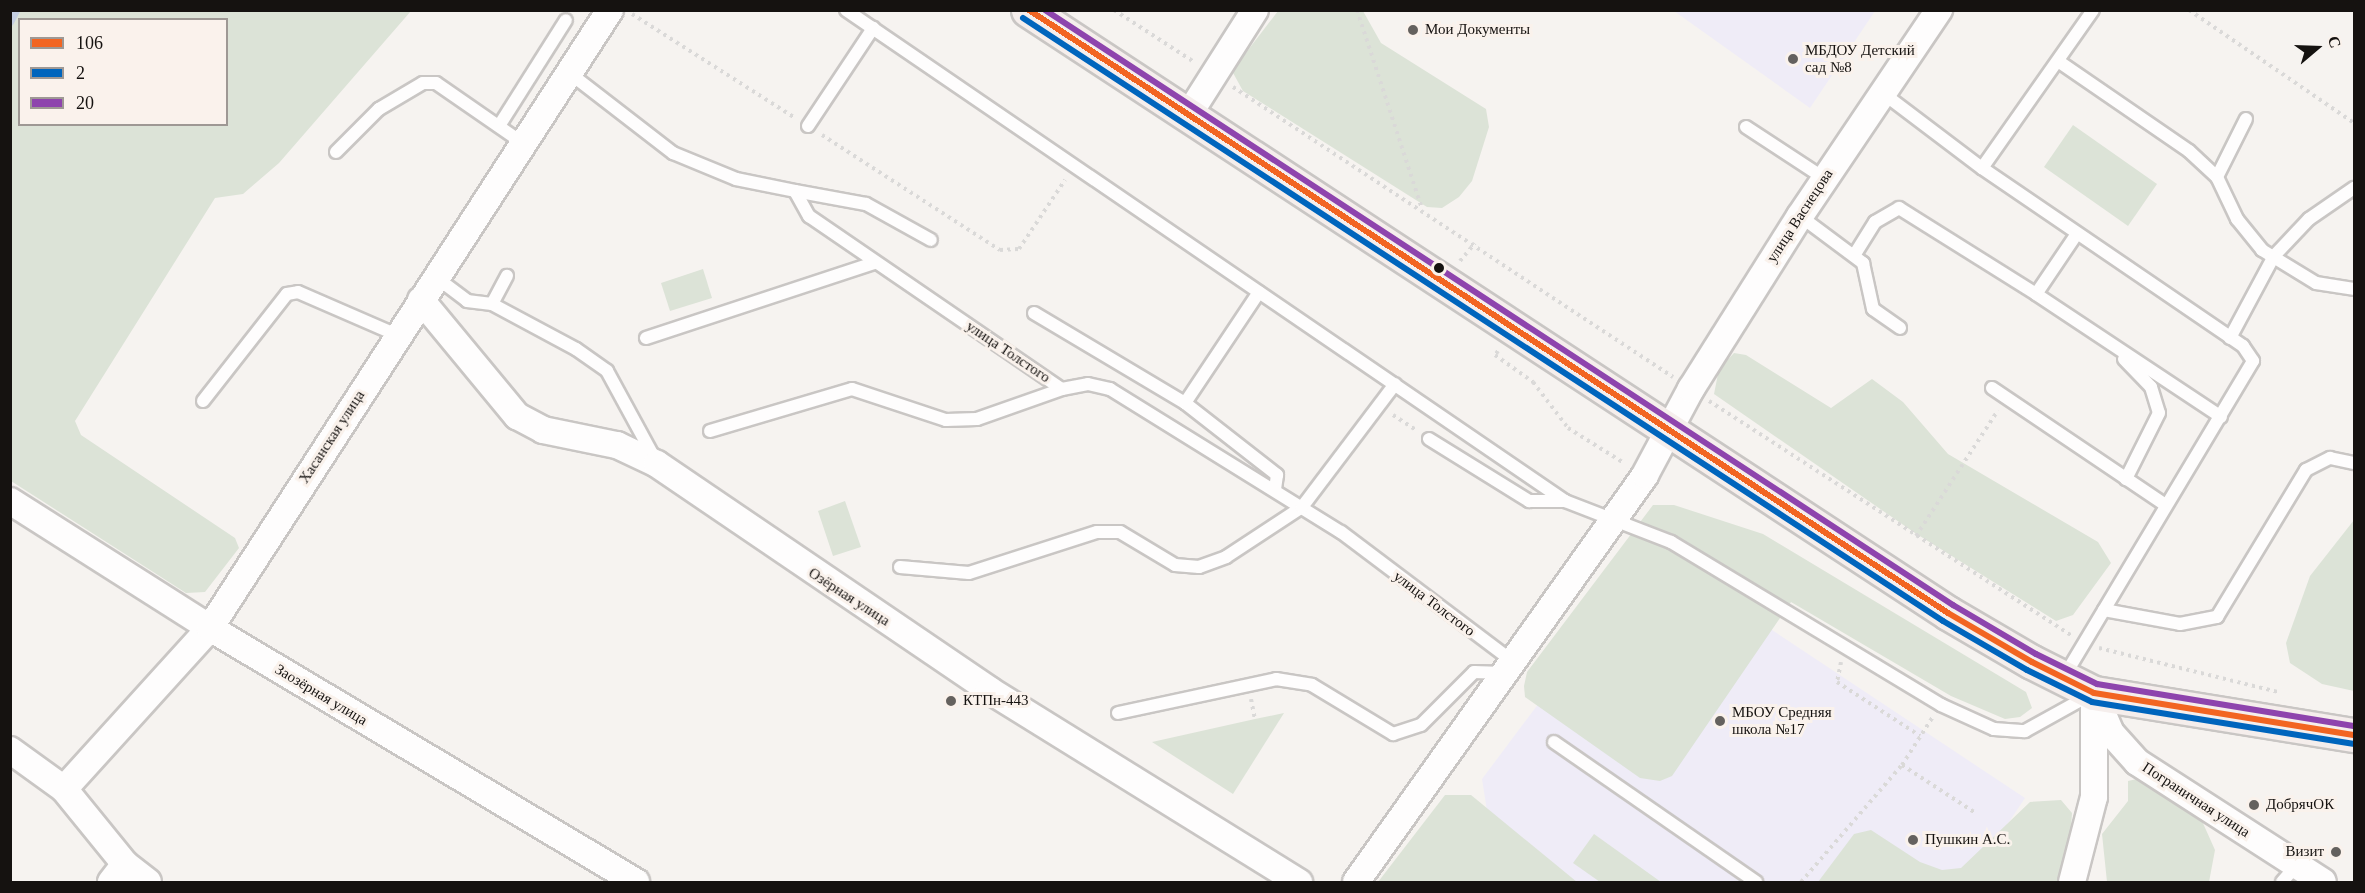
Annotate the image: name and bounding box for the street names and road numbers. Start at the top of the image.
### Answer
street label: улица Васнецова [1763,166,1837,266]
street label: улица Толстого [963,317,1053,387]
street label: Хасанская улица [295,387,369,487]
street label: Озёрная улица [805,564,893,630]
street label: улица Толстого [1390,568,1478,640]
street label: Заозёрная улица [272,660,370,730]
street label: Пограничная улица [2139,759,2253,841]

